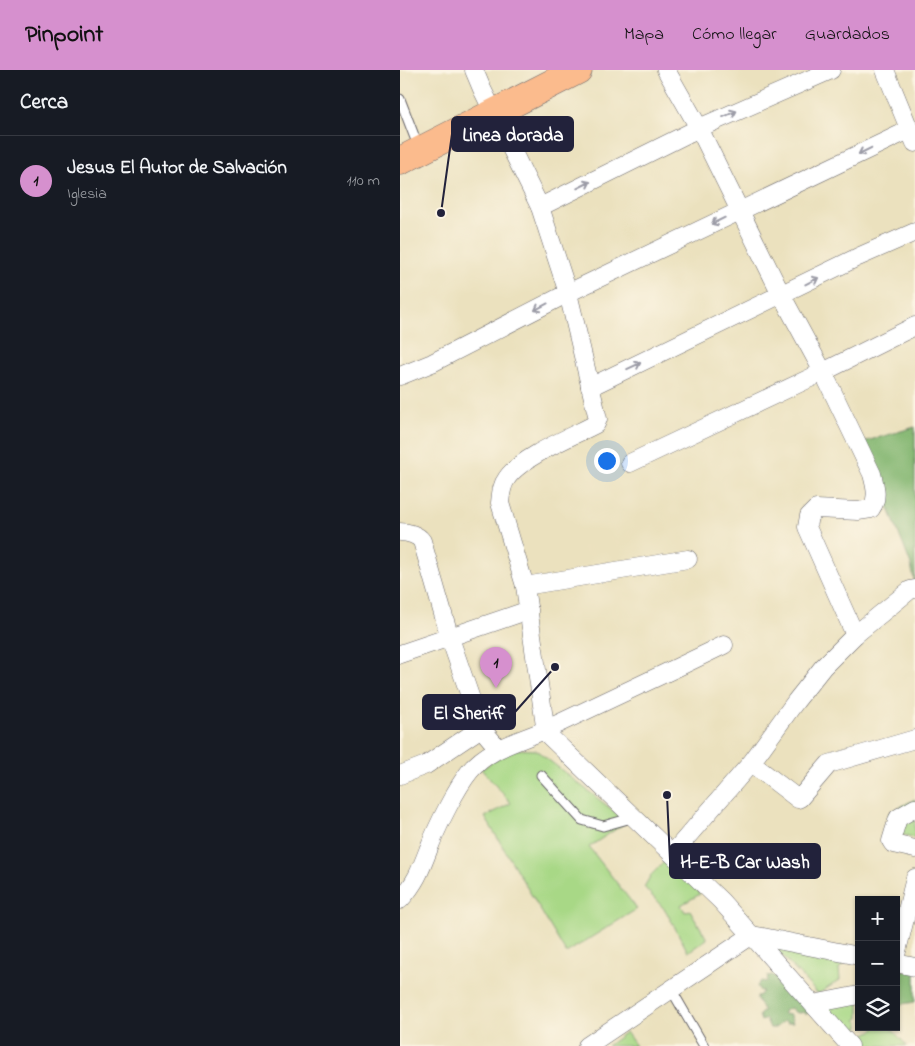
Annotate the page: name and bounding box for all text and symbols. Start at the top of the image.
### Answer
text: Pinpoint [25,18,103,53]
text: Mapa [624,22,664,48]
text: Cómo llegar [692,22,777,48]
text: Guardados [805,22,890,48]
text: Cerca [20,88,68,118]
one-way arrow [722,108,737,118]
callout: Linea dorada [452,117,573,151]
text: Linea dorada [463,123,564,150]
one-way arrow [858,146,873,156]
text: Jesus El Autor de Salvación [67,155,287,182]
text: 1 [33,169,39,193]
text: 110 m [346,169,380,193]
one-way arrow [576,180,591,189]
text: Iglesia [67,182,107,206]
one-way arrow [711,216,726,226]
one-way arrow [804,276,819,285]
one-way arrow [534,303,549,313]
one-way arrow [626,361,641,370]
your location [594,448,620,474]
pin: 1 [480,647,512,688]
callout: El Sheriff [423,695,515,729]
text: El Sheriff [433,701,505,728]
callout: H-E-B Car Wash [670,844,820,878]
text: H-E-B Car Wash [680,850,810,877]
map controls [855,896,900,1031]
button: + [855,896,900,941]
button: − [855,941,900,986]
button: layers [855,986,900,1031]

